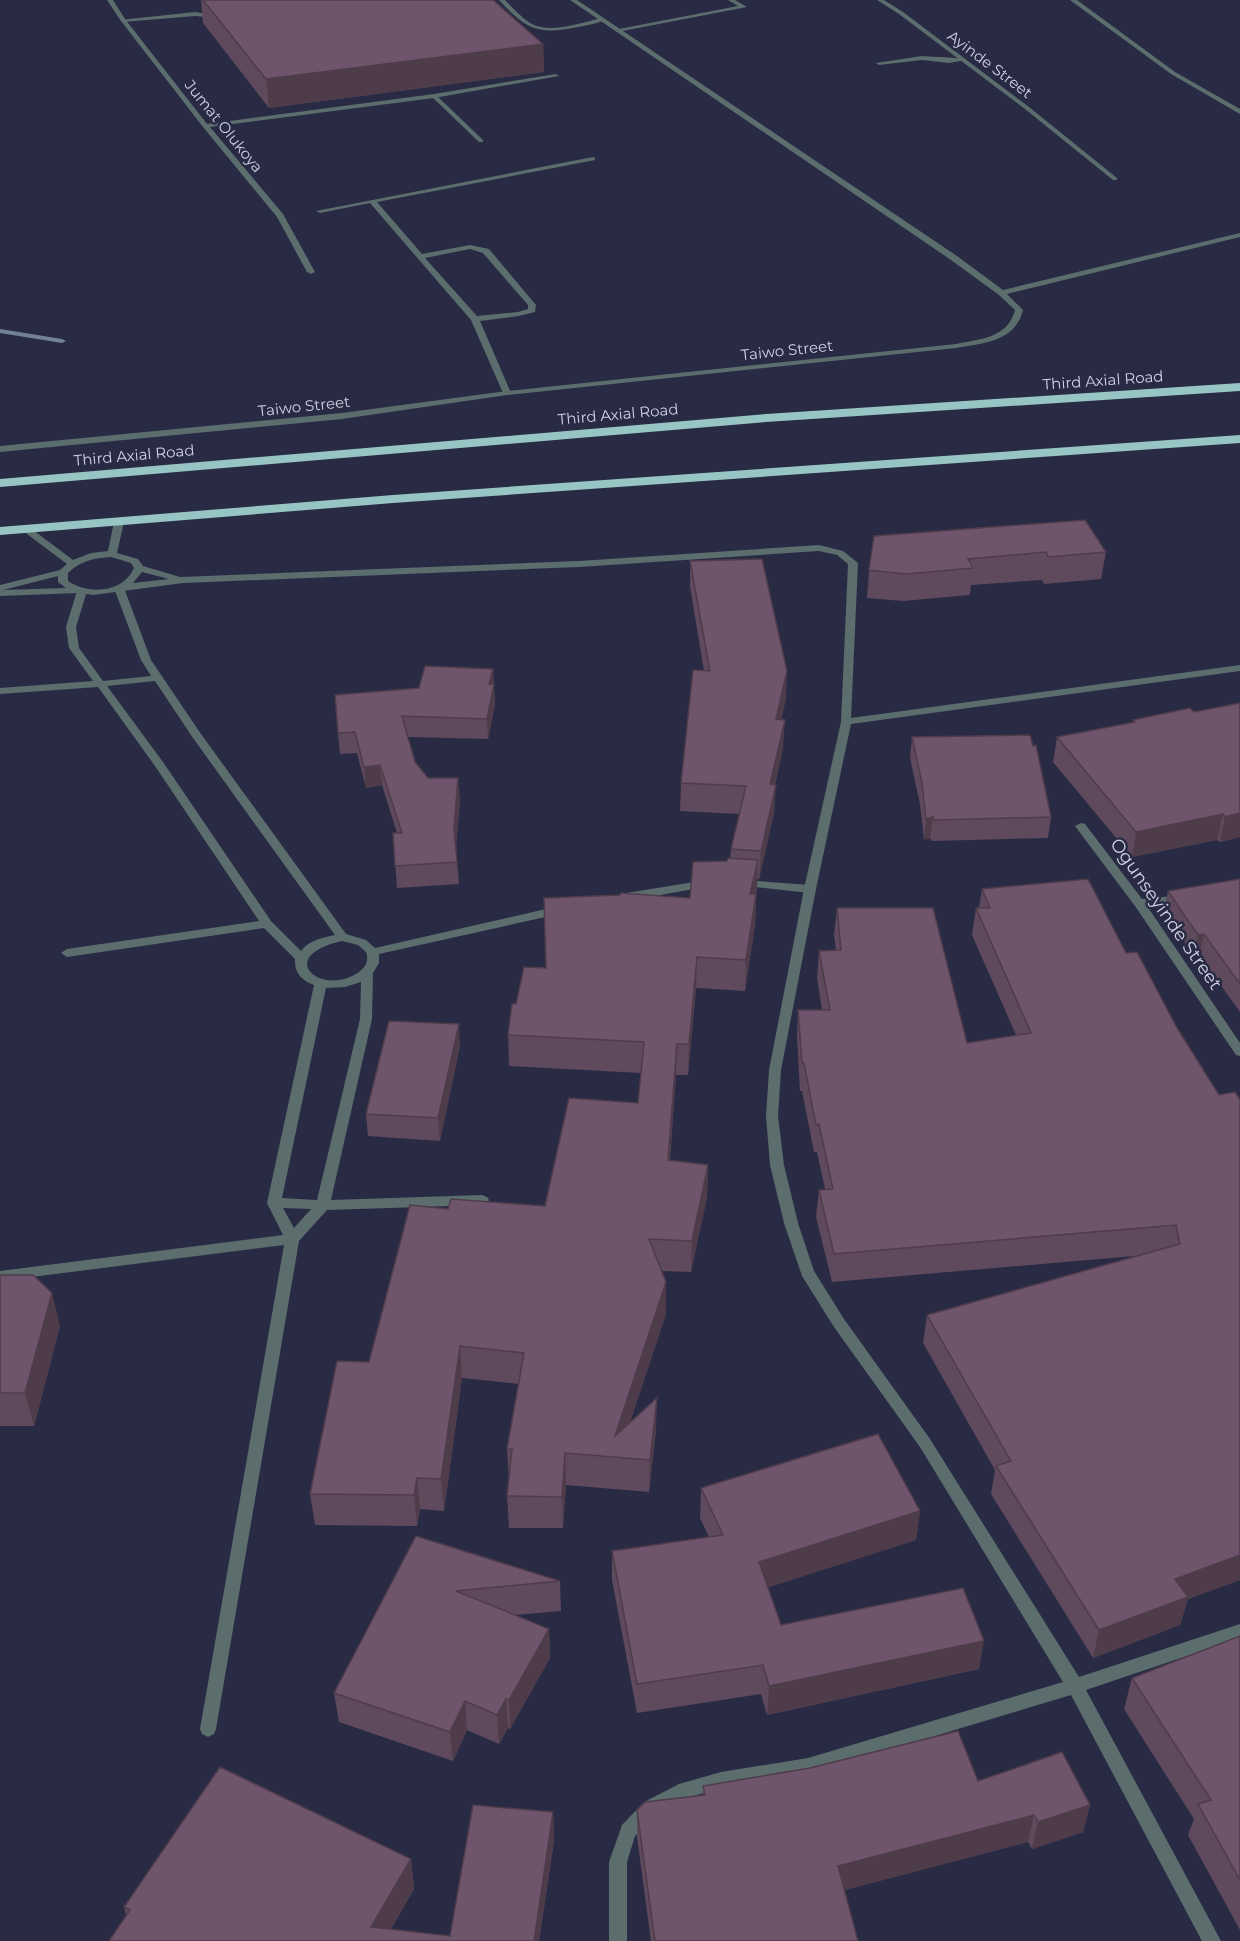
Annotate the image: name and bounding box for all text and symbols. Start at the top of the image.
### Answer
street label: Ayinde Street [944,26,1036,102]
street label: Jumat Olukoya [180,75,267,176]
street label: Taiwo Street [740,336,834,364]
street label: Third Axial Road [1042,366,1164,394]
street label: Taiwo Street [257,392,351,420]
street label: Third Axial Road [557,399,679,429]
street label: Third Axial Road [73,440,195,470]
street label: Ogunseyinde Street [1105,834,1227,994]

